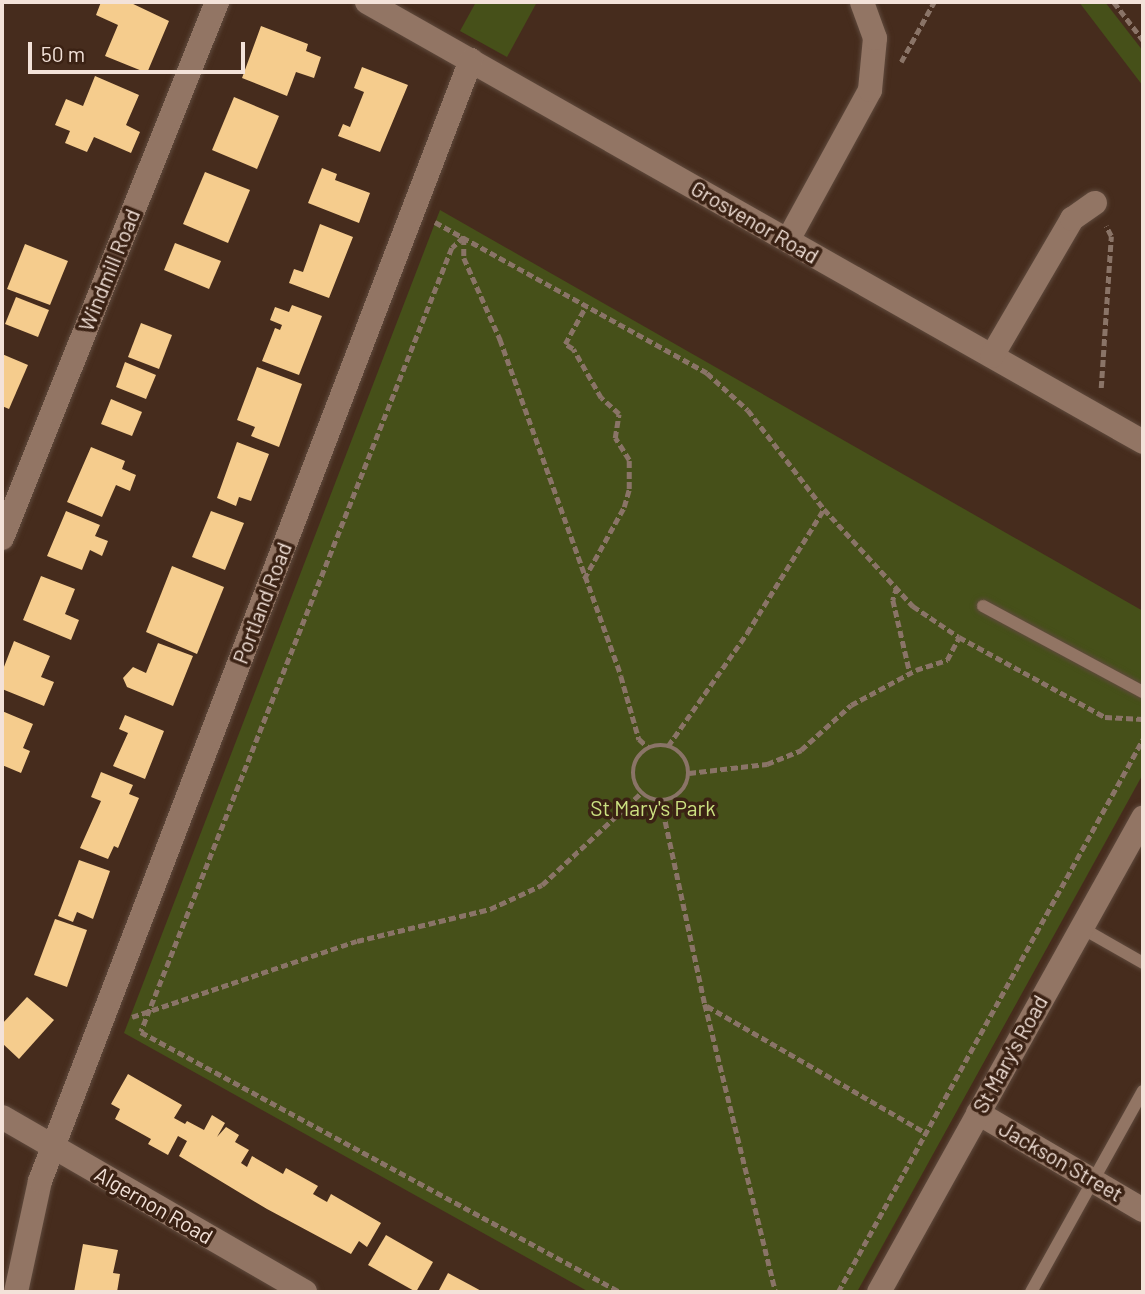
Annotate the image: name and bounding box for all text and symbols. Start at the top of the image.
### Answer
scale bar [32,28,248,72]
text: 50 m [41,41,85,66]
street label: Grosvenor Road [687,175,823,269]
street label: Windmill Road [73,205,145,335]
street label: Portland Road [227,539,297,667]
park label: St Mary's Park [590,795,716,821]
street label: St Mary's Road [967,991,1053,1117]
street label: Jackson Street [995,1115,1127,1207]
street label: Algernon Road [90,1161,218,1249]

